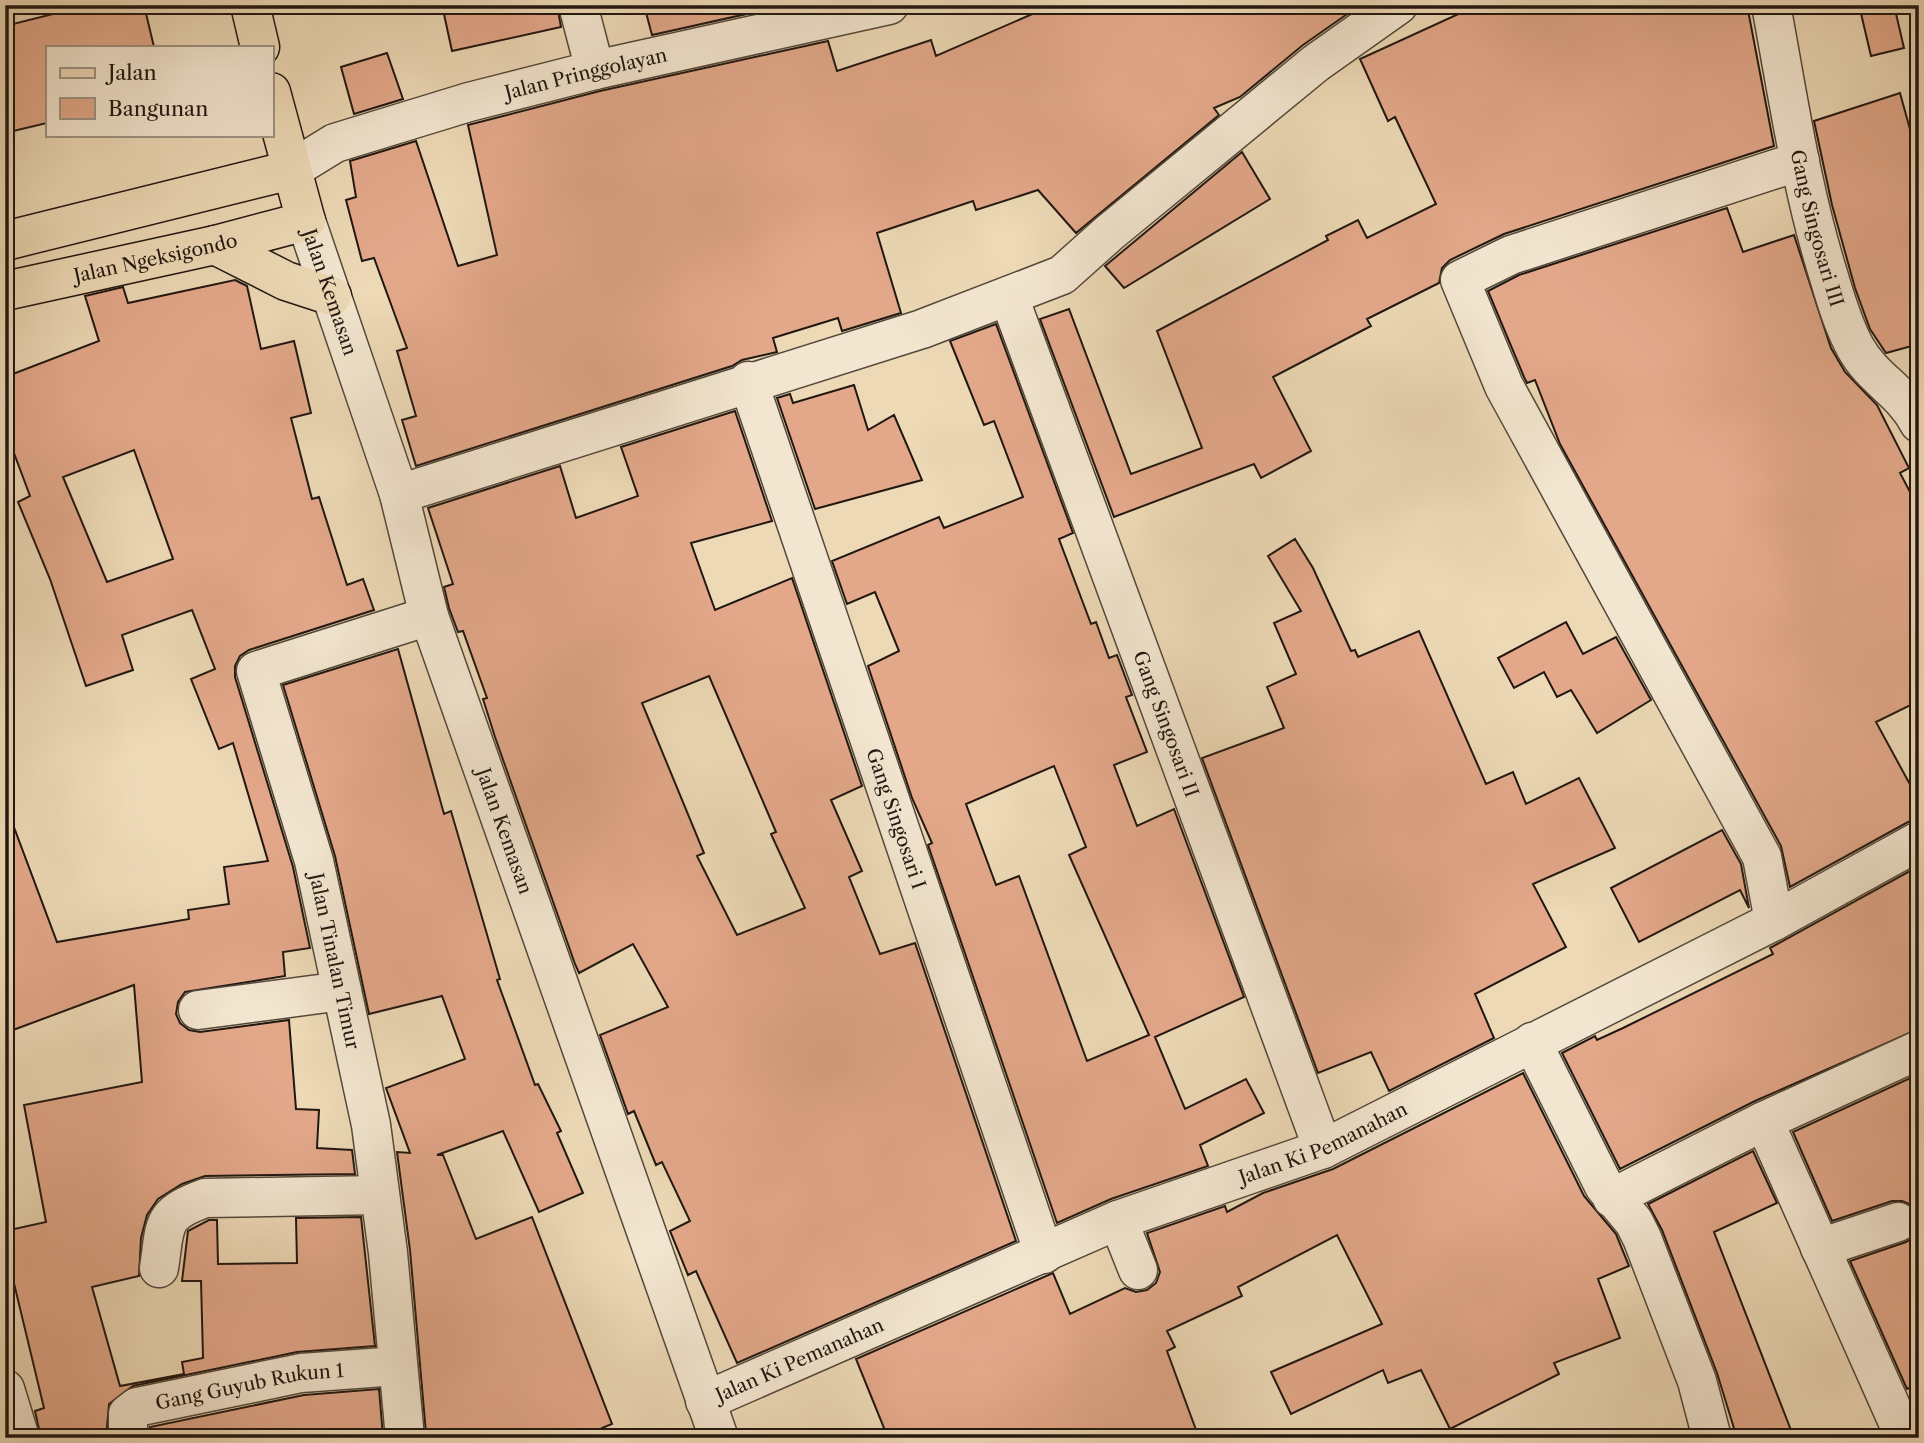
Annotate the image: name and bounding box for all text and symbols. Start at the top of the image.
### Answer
street label: Jalan Pringgolayan [499,43,669,105]
legend [46,46,273,136]
text: Jalan [105,60,157,85]
text: Bangunan [108,96,208,121]
street label: Gang Singosari III [1786,148,1848,310]
street label: Jalan Kemasan [297,223,362,358]
street label: Jalan Ngeksigondo [69,229,240,288]
street label: Gang Singosari II [1128,648,1203,801]
street label: Gang Singosari I [861,745,930,892]
street label: Jalan Kemasan [471,762,537,897]
street label: Jalan Tinalan Timur [304,868,364,1051]
street label: Jalan Ki Pemanahan [1233,1097,1411,1190]
street label: Jalan Ki Pemanahan [709,1313,887,1408]
street label: Gang Guyub Rukun 1 [153,1359,345,1415]

